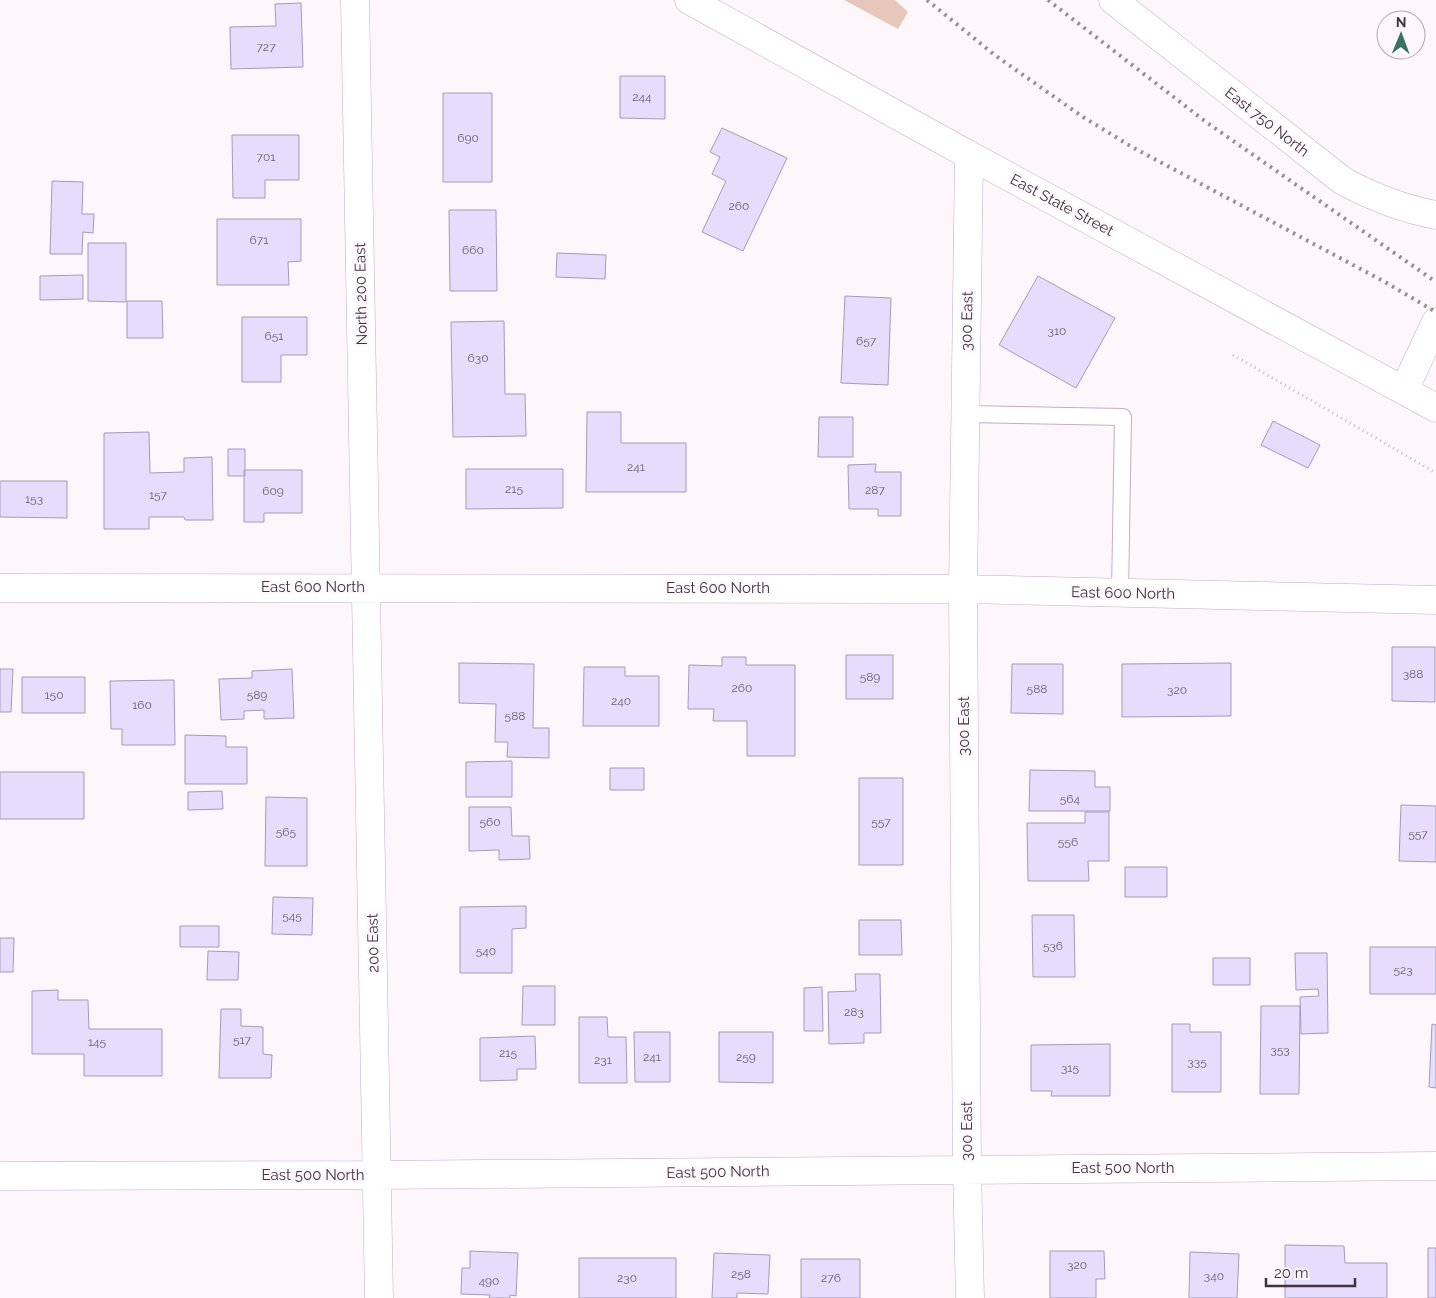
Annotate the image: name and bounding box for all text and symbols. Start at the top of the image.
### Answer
north arrow [1376,10,1426,60]
text: N [1396,14,1407,30]
house number: 727 [256,40,276,54]
street label: East 750 North [1221,84,1313,160]
house number: 244 [632,90,652,104]
house number: 690 [457,131,479,145]
house number: 701 [257,150,275,164]
street label: East State Street [1007,170,1117,240]
house number: 260 [729,199,749,213]
house number: 671 [250,233,268,247]
street label: North 200 East [351,242,371,346]
house number: 660 [462,243,484,257]
street label: 300 East [957,291,977,351]
house number: 310 [1048,324,1066,338]
house number: 651 [265,329,283,343]
house number: 657 [856,334,877,348]
house number: 630 [468,351,489,365]
house number: 241 [627,460,645,474]
house number: 215 [505,482,523,496]
house number: 287 [865,483,885,497]
house number: 609 [262,484,284,498]
house number: 157 [149,488,168,502]
house number: 153 [25,492,43,506]
street label: East 600 North [261,578,365,596]
street label: East 600 North [666,579,770,597]
street label: East 600 North [1071,583,1175,603]
house number: 388 [1403,667,1423,681]
house number: 589 [860,670,880,684]
house number: 260 [732,681,752,695]
house number: 588 [1027,682,1047,696]
house number: 320 [1167,683,1187,697]
house number: 150 [44,688,64,702]
house number: 589 [247,688,267,702]
house number: 240 [611,694,631,708]
street label: 300 East [955,696,973,756]
house number: 160 [132,698,152,712]
house number: 588 [505,709,525,723]
house number: 564 [1060,792,1081,806]
house number: 560 [479,815,501,829]
house number: 557 [871,815,891,829]
house number: 565 [276,825,297,839]
house number: 557 [1408,827,1428,841]
house number: 556 [1058,835,1078,849]
house number: 545 [282,909,302,923]
street label: 200 East [363,913,383,973]
house number: 536 [1043,939,1063,953]
house number: 540 [476,944,496,958]
house number: 523 [1393,963,1413,977]
house number: 283 [844,1005,864,1019]
house number: 517 [233,1033,252,1047]
house number: 145 [88,1035,107,1049]
house number: 353 [1270,1043,1290,1057]
house number: 215 [499,1046,517,1060]
house number: 241 [643,1050,661,1064]
house number: 259 [736,1050,756,1064]
house number: 231 [594,1053,612,1067]
house number: 335 [1187,1055,1207,1069]
house number: 315 [1061,1061,1079,1075]
street label: 300 East [958,1101,976,1161]
street label: East 500 North [1071,1159,1175,1177]
street label: East 500 North [666,1162,770,1182]
street label: East 500 North [261,1166,365,1184]
scale bar [1266,1256,1355,1288]
house number: 320 [1067,1258,1087,1272]
text: 20 m [1274,1264,1309,1282]
house number: 258 [731,1267,751,1281]
house number: 340 [1204,1269,1224,1283]
house number: 230 [617,1271,637,1285]
house number: 276 [821,1271,841,1285]
house number: 490 [479,1274,499,1288]

